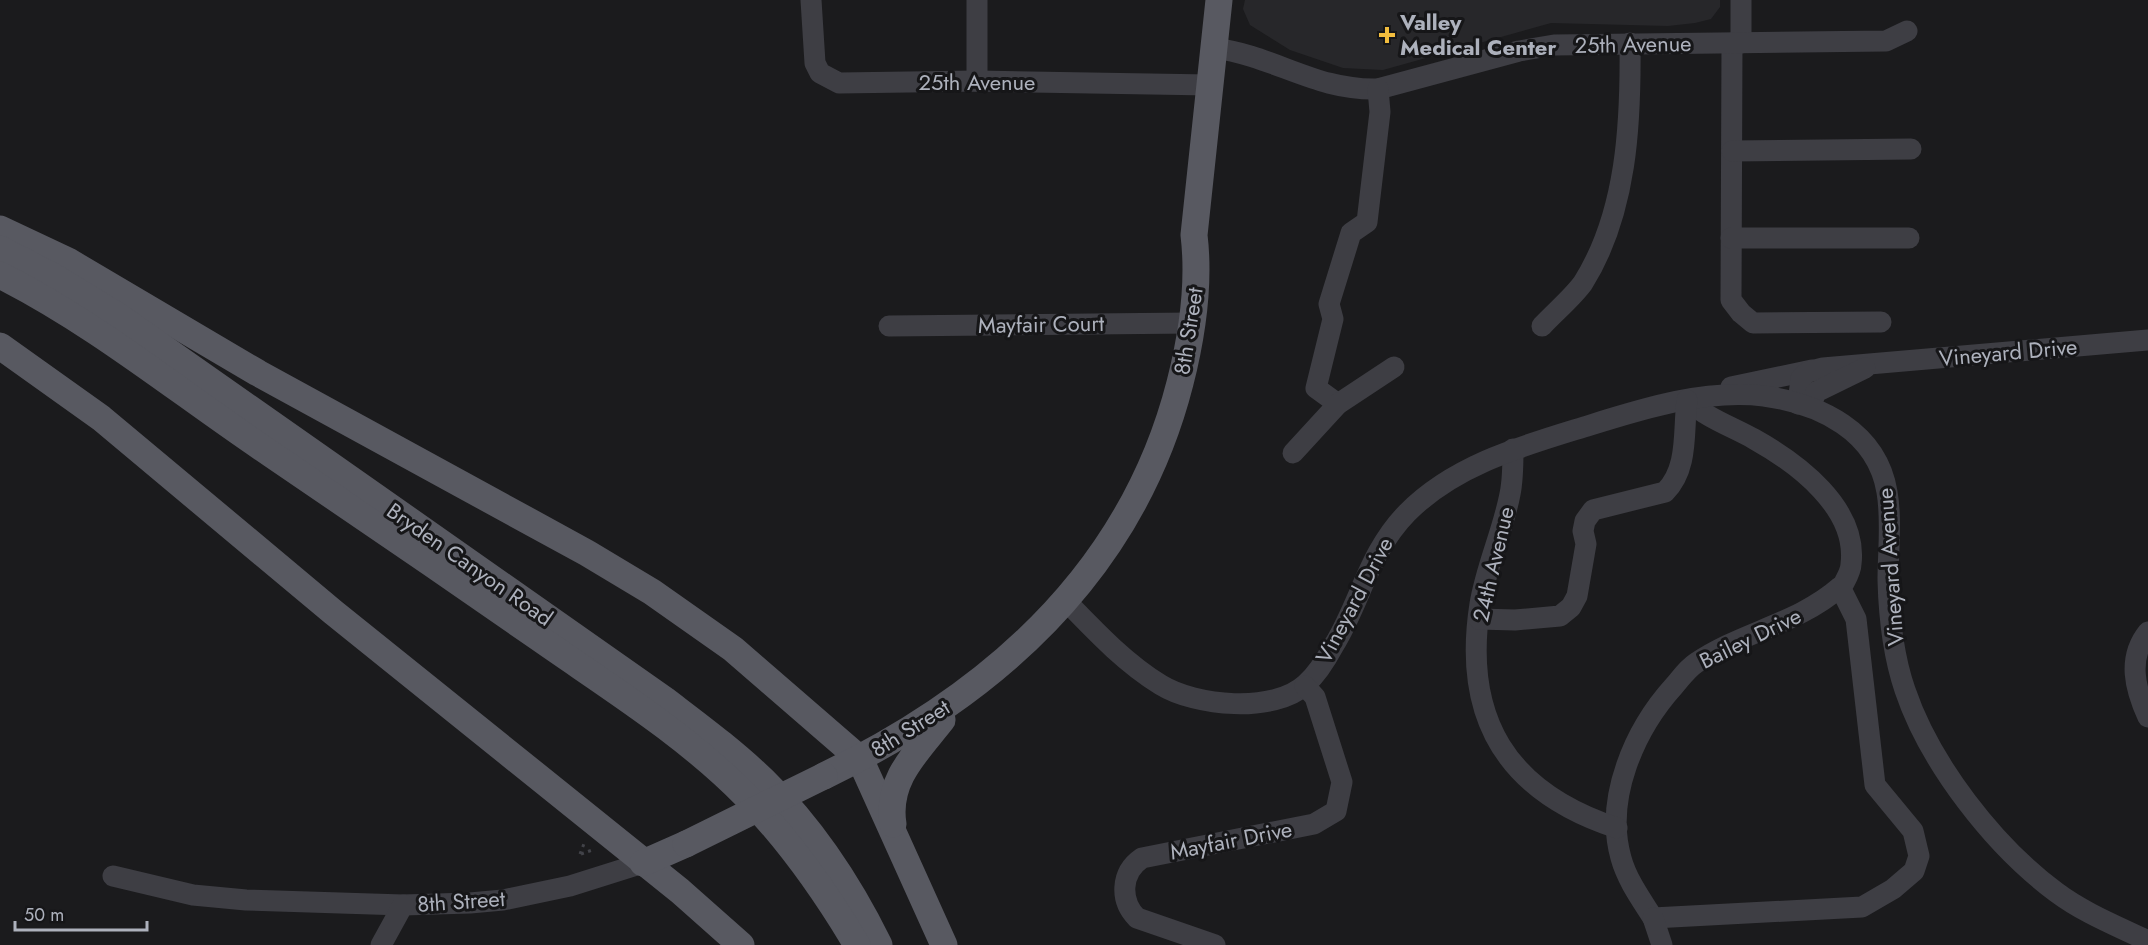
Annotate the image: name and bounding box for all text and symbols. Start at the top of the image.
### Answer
place label: Valley Medical Center [1399,6,1556,63]
marker: Valley Medical Center [1378,26,1396,44]
street label: 25th Avenue [1574,27,1692,61]
street label: 25th Avenue [919,66,1035,98]
street label: 8th Street [1165,284,1211,377]
street label: Mayfair Court [978,307,1105,341]
street label: Vineyard Drive [1938,330,2078,374]
street label: Vineyard Avenue [1869,487,1911,647]
street label: Bryden Canyon Road [380,495,560,633]
street label: 24th Avenue [1464,503,1522,625]
street label: Vineyard Drive [1307,531,1401,669]
street label: Bailey Drive [1694,600,1806,676]
street label: 8th Street [864,691,956,765]
street label: Mayfair Drive [1167,812,1295,868]
street label: 8th Street [416,882,507,920]
scale bar [15,894,147,932]
text: 50 m [24,902,64,928]

